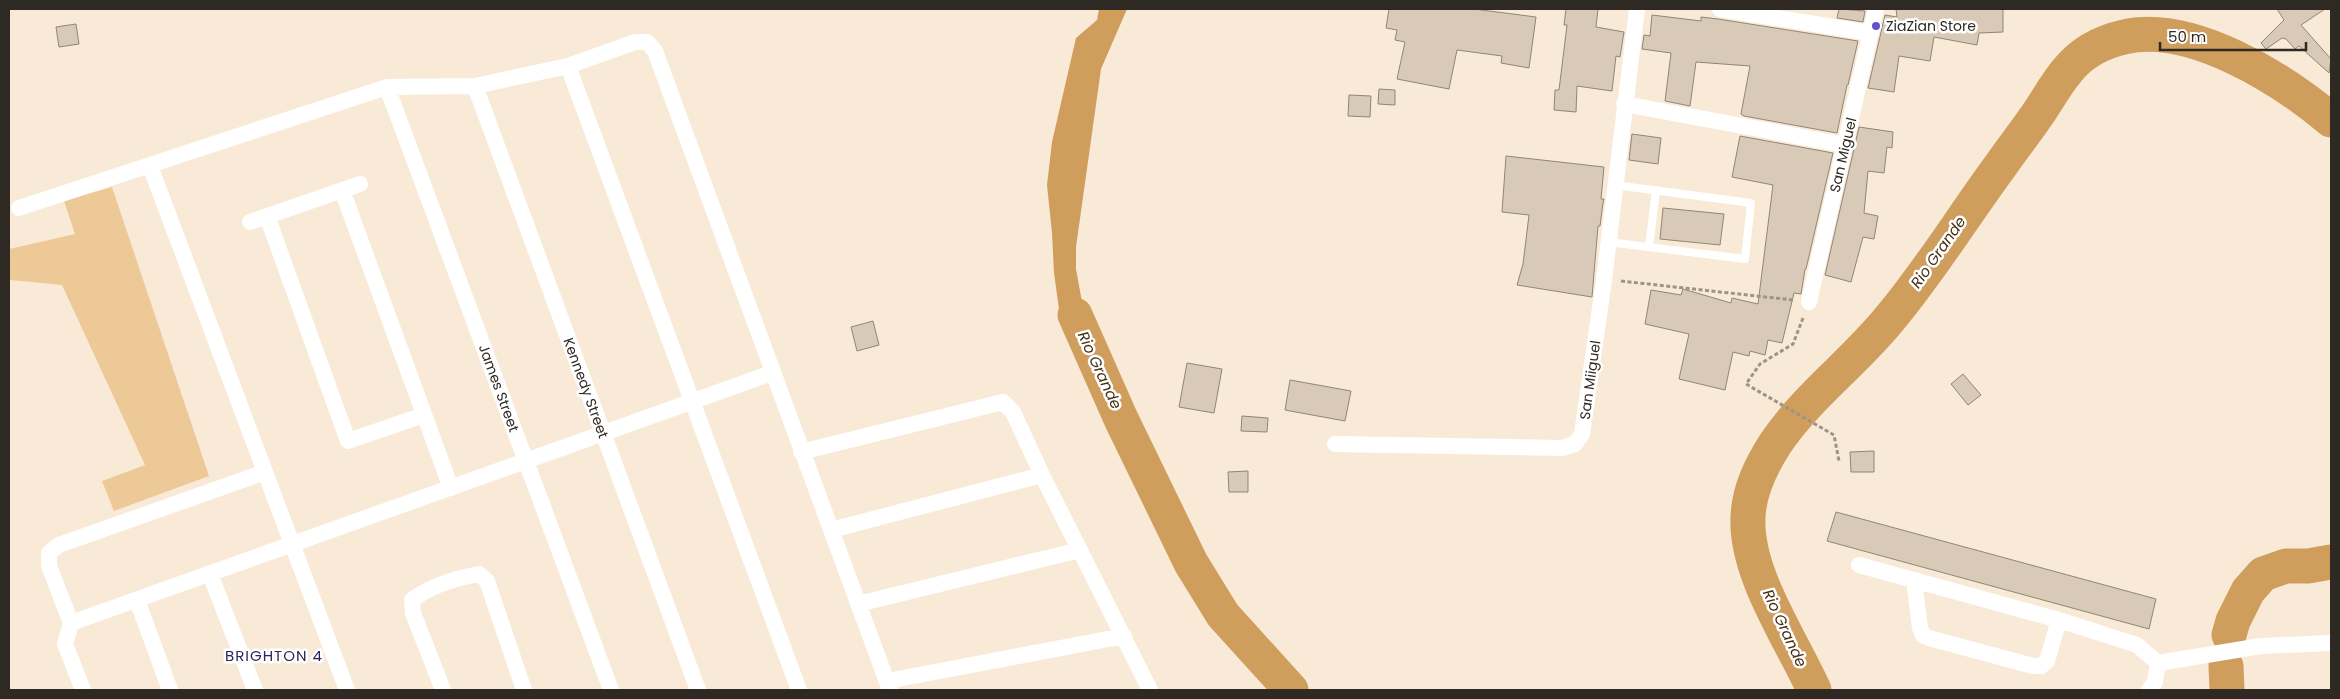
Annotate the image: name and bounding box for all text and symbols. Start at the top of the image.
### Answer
place label: ZiaZian Store [1886,16,1976,36]
marker: ZiaZian Store [1870,20,1882,32]
scale bar [2160,20,2306,52]
text: 50 m [2168,26,2206,47]
street label: San Miguel [1825,116,1861,194]
water label: Rio Grande [1906,212,1970,292]
water label: Rio Grande [1073,328,1127,412]
street label: Kennedy Street [559,335,613,441]
street label: San Miiguel [1575,339,1605,421]
street label: James Street [474,341,524,435]
water label: Rio Grande [1758,586,1812,670]
district label: BRIGHTON 4 [225,645,323,666]

